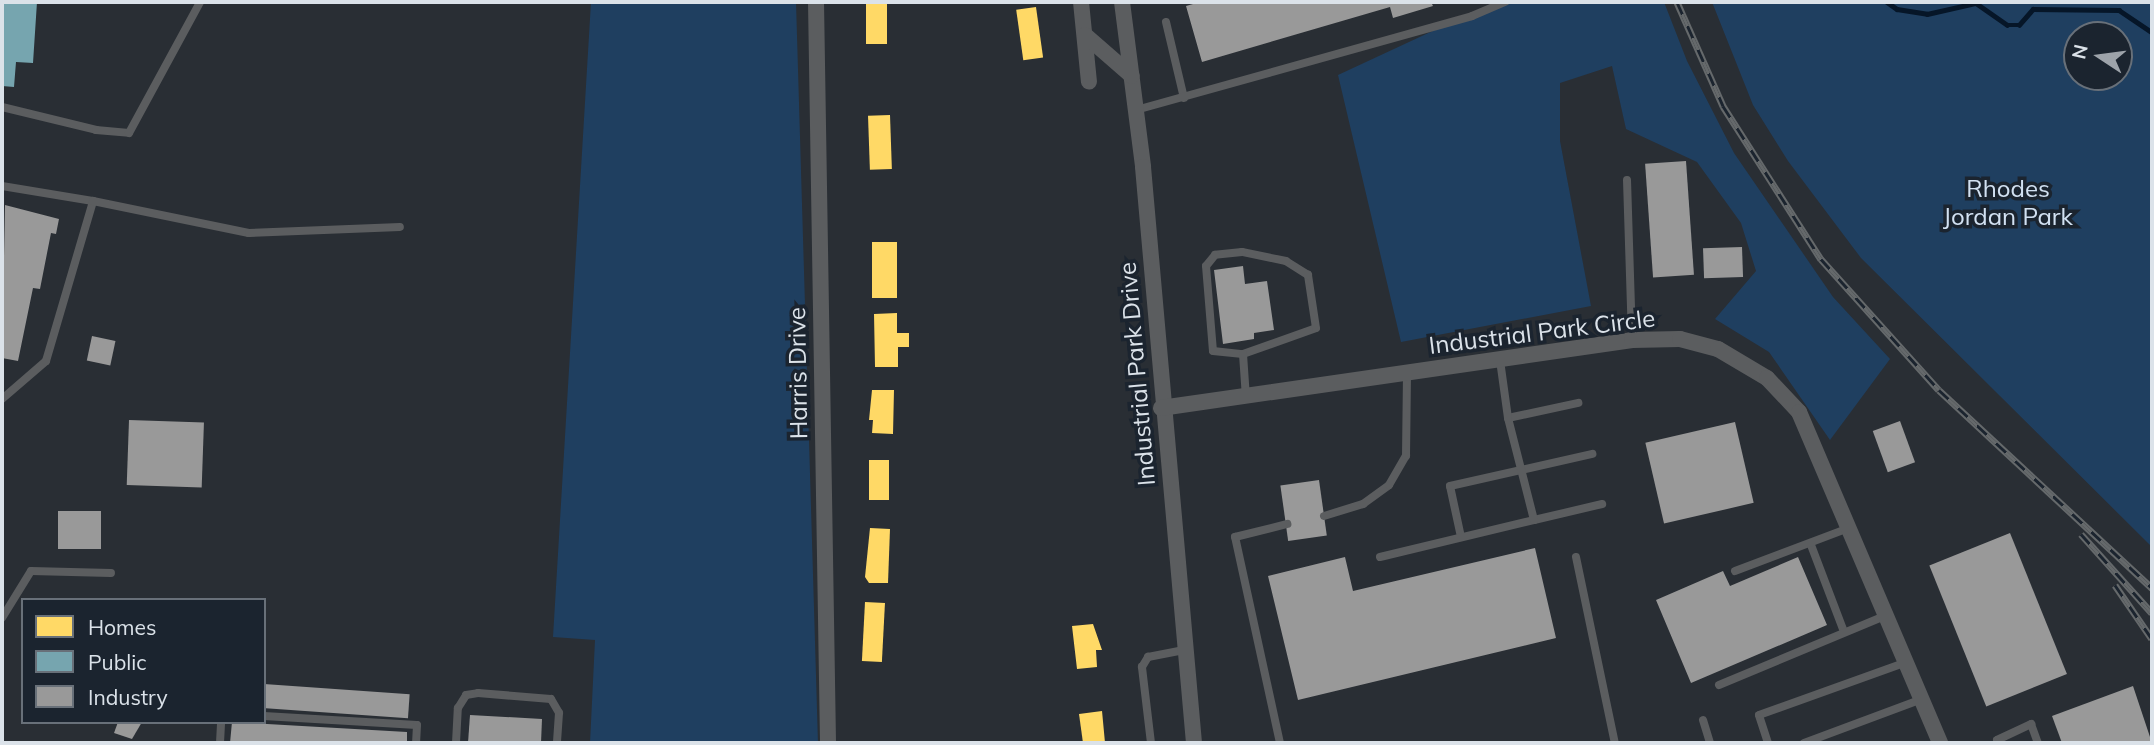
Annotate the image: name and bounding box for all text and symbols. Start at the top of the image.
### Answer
north arrow [2063,21,2133,91]
text: N [2066,42,2093,61]
park label: Rhodes Jordan Park [1943,175,2073,231]
street label: Industrial Park Drive [1113,261,1161,487]
street label: Industrial Park Circle [1427,304,1657,360]
street label: Harris Drive [782,307,814,439]
legend [21,598,266,724]
text: Homes [88,614,156,640]
text: Public [88,649,147,675]
text: Industry [88,684,168,710]

